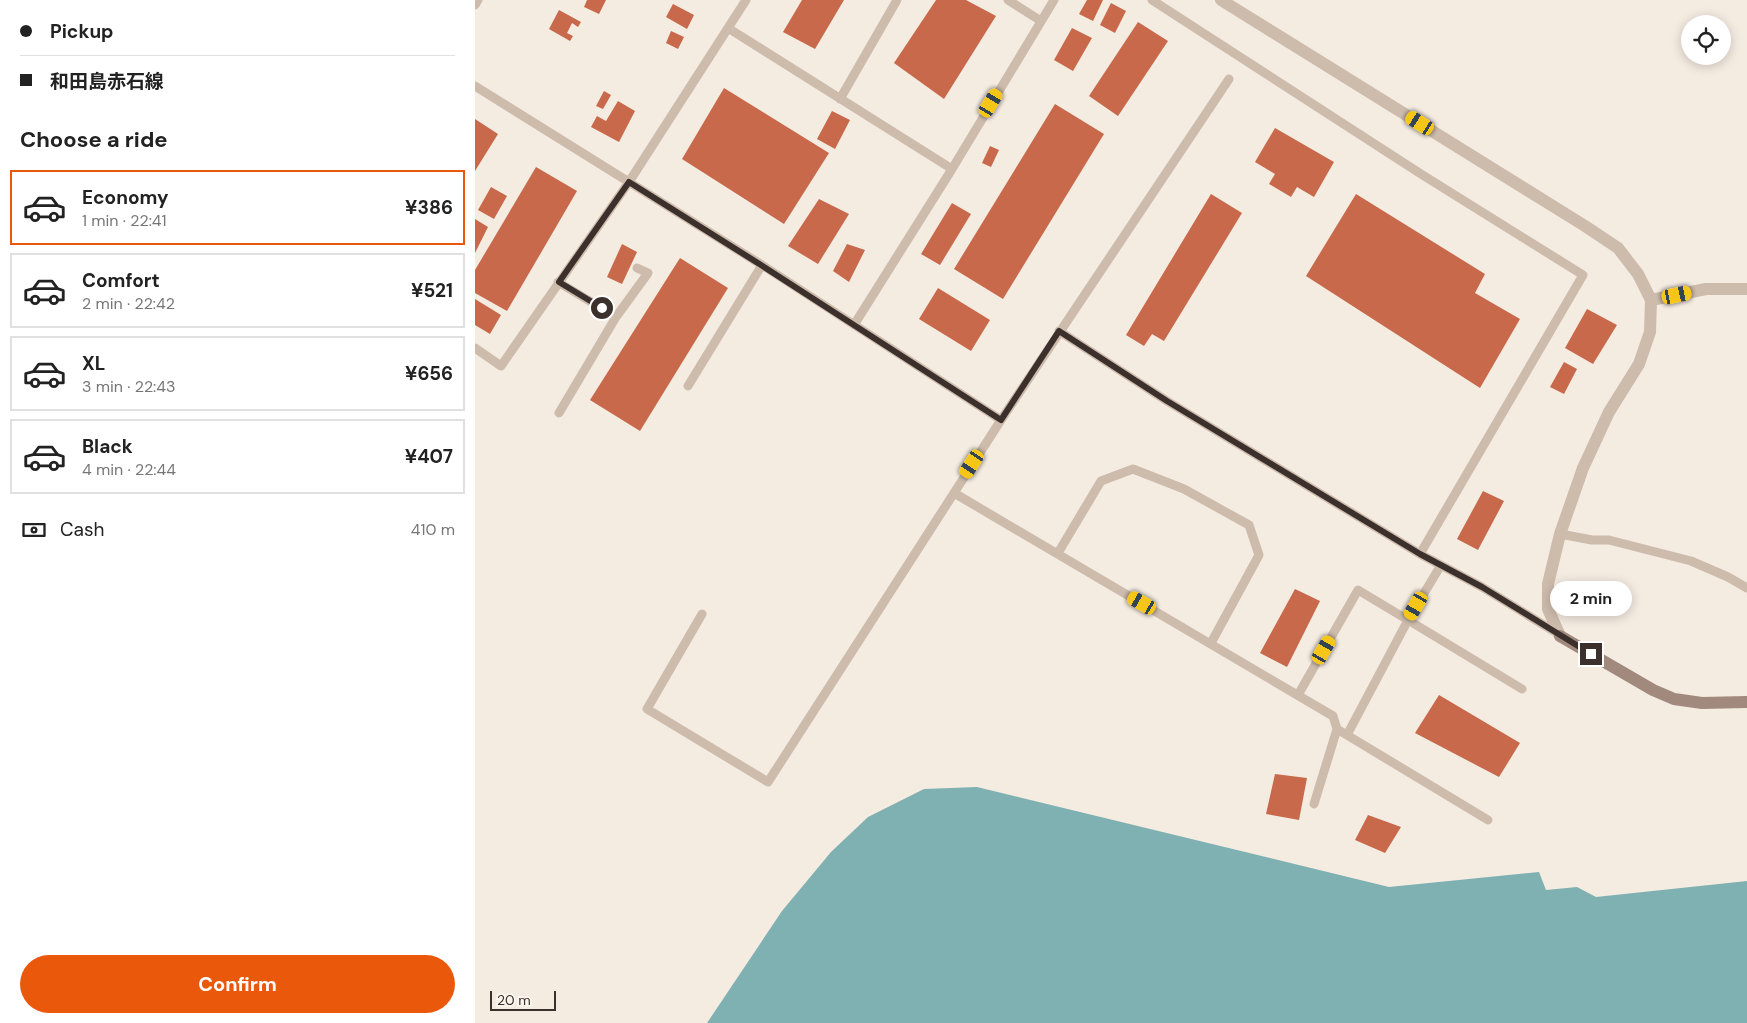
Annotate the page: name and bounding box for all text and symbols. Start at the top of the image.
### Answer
map controls [1681,15,1731,65]
button: locate [1681,15,1731,65]
text: Pickup [50,19,114,44]
text: 和田島赤石線 [50,69,164,94]
car [976,86,1005,120]
car [1403,109,1436,137]
text: Choose a ride [20,125,168,154]
icon: car [22,185,67,230]
text: Economy [82,185,169,210]
text: ¥386 [405,195,453,220]
text: 1 min · 22:41 [82,210,167,231]
icon: car [22,268,67,313]
text: Comfort [82,268,160,293]
text: ¥521 [411,278,453,303]
car [1660,285,1693,305]
text: 2 min · 22:42 [82,293,175,314]
route start [591,297,613,319]
icon: car [22,351,67,396]
text: XL [82,351,105,376]
text: ¥656 [405,361,453,386]
text: 3 min · 22:43 [82,376,176,397]
icon: car [22,434,67,479]
text: Black [82,434,133,459]
text: ¥407 [405,444,453,469]
car [957,447,986,481]
text: 4 min · 22:44 [82,459,176,480]
icon: cash [20,516,48,544]
text: Cash [60,517,104,542]
text: 410 m [411,519,455,540]
callout: 2 min [1550,582,1632,616]
text: 2 min [1570,588,1612,609]
car [1125,589,1158,617]
car [1402,589,1429,623]
car [1310,633,1337,667]
route end [1580,643,1602,665]
button: Confirm [20,955,455,1013]
scale bar [490,988,556,1011]
text: 20 m [497,991,531,1009]

